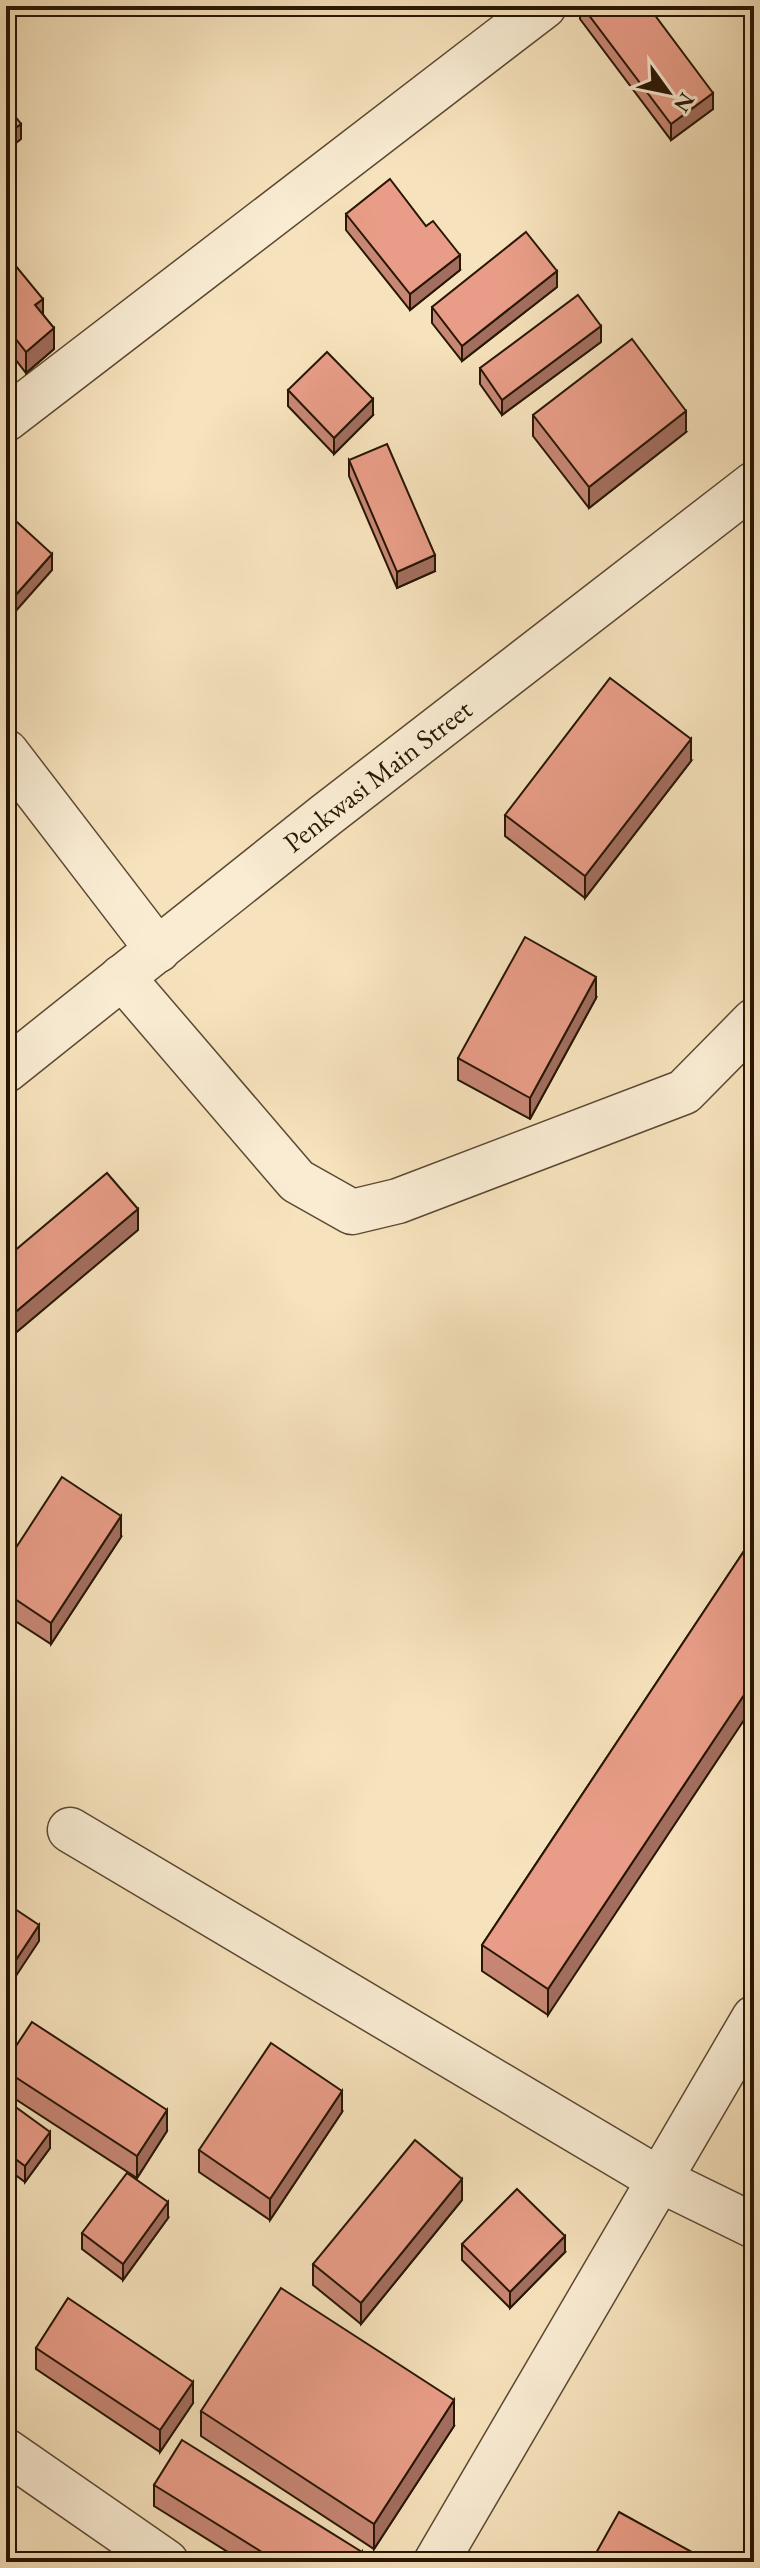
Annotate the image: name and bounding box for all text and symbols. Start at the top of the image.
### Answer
north arrow [628,52,708,132]
text: N [667,87,701,118]
street label: Penkwasi Main Street [276,691,479,860]

